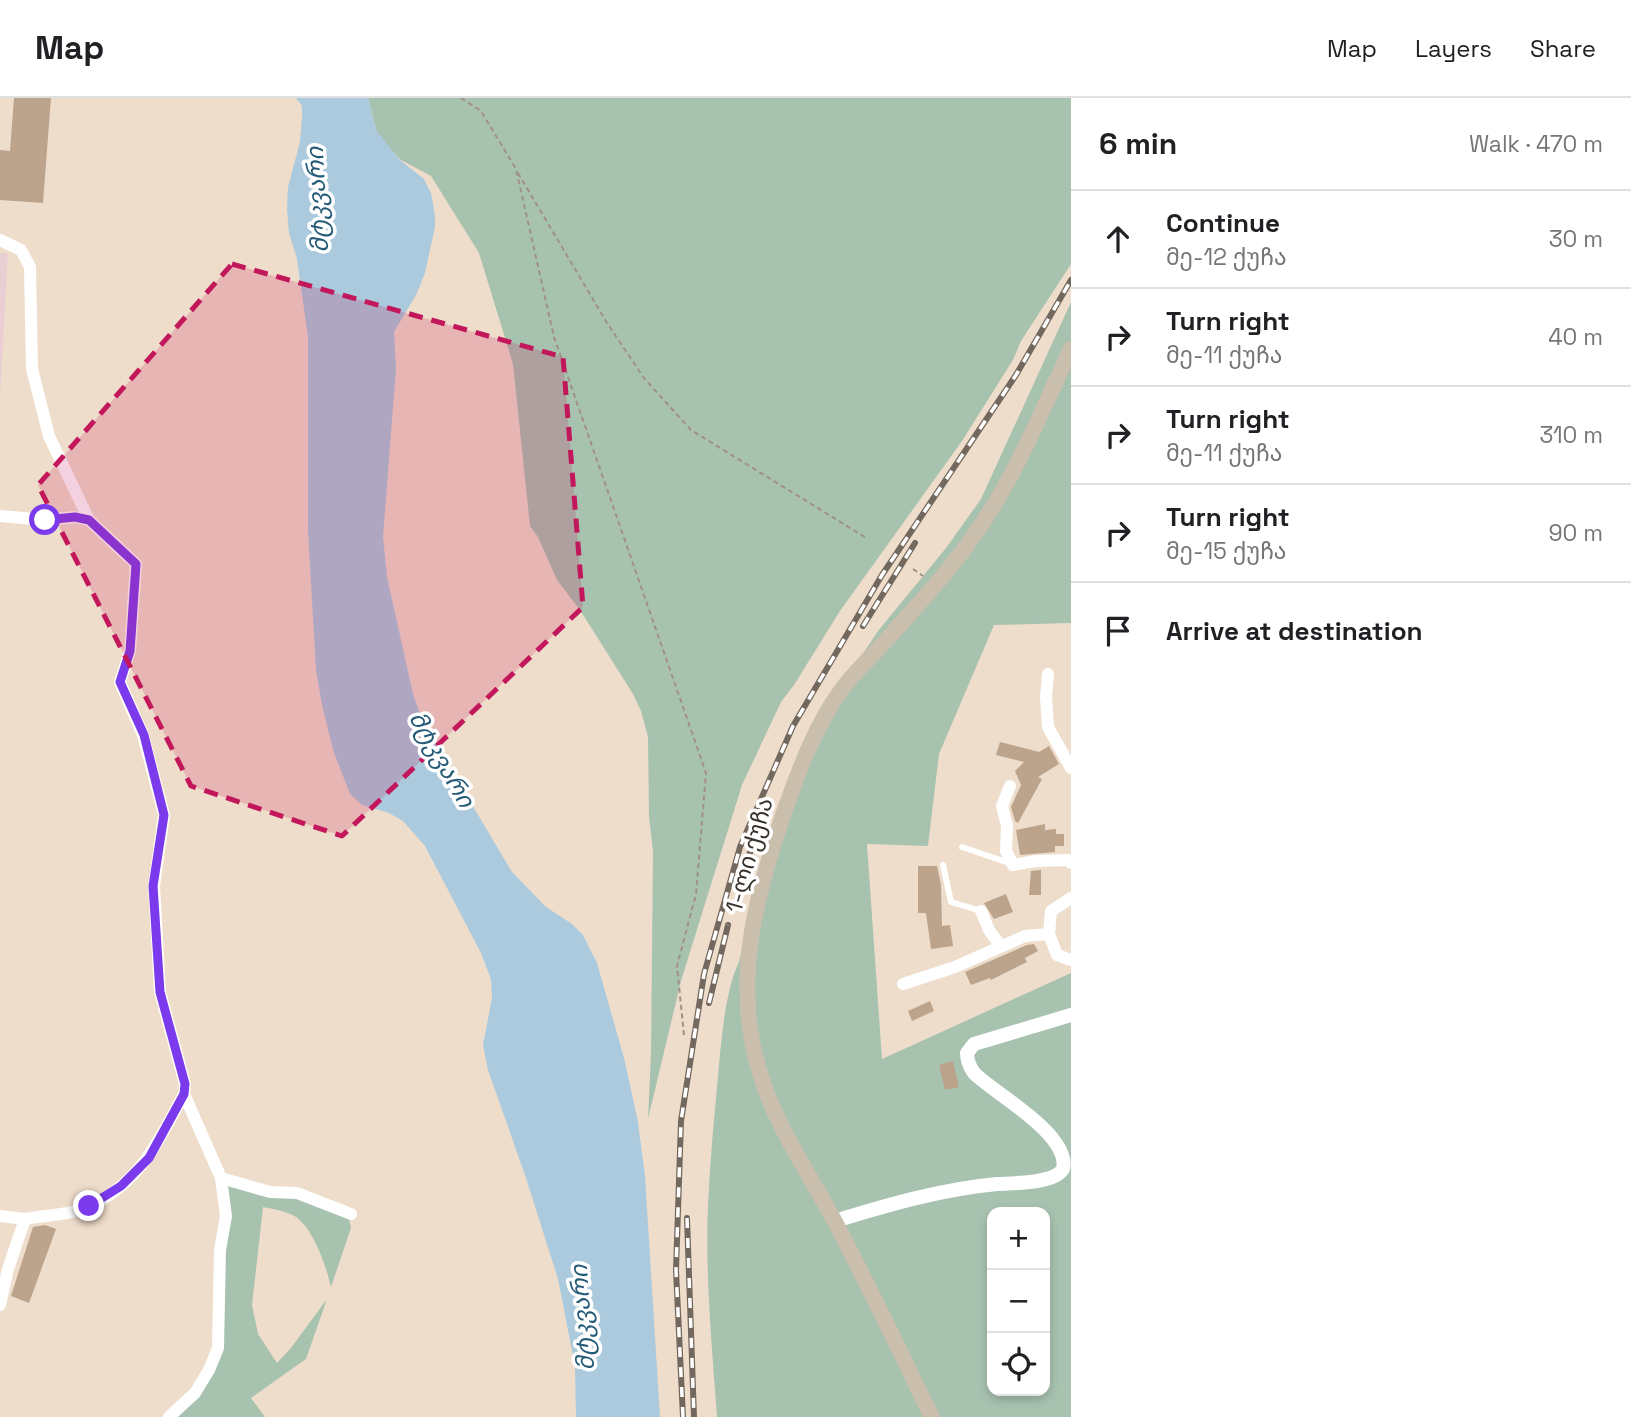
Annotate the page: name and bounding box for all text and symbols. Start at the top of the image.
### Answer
text: Map [35,27,104,69]
text: Map [1327,33,1377,64]
text: Layers [1415,33,1492,64]
text: Share [1530,33,1596,64]
text: 6 min [1099,124,1177,163]
text: Walk · 470 m [1469,129,1603,159]
water label: მტკვარი [299,145,335,254]
text: Continue [1166,206,1280,240]
icon: ahead [1099,220,1137,258]
text: 30 m [1549,224,1603,254]
text: მე-12 ქუჩა [1166,242,1287,272]
text: Turn right [1166,304,1290,338]
icon: right [1099,318,1137,356]
text: 40 m [1548,322,1603,352]
text: მე-11 ქუჩა [1166,340,1282,370]
text: Turn right [1166,402,1290,436]
icon: right [1099,416,1137,454]
text: 310 m [1539,420,1603,450]
text: მე-11 ქუჩა [1166,438,1282,468]
text: Turn right [1166,500,1290,534]
route start [29,504,60,535]
icon: right [1099,514,1137,552]
text: 90 m [1548,518,1603,548]
text: მე-15 ქუჩა [1166,536,1286,566]
icon: arrive [1099,612,1137,650]
text: Arrive at destination [1166,614,1423,648]
water label: მტკვარი [402,705,483,814]
street label: 1-ლი ქუჩა [718,794,780,916]
route end [73,1190,104,1221]
map controls [987,1207,1050,1396]
button: + [987,1207,1050,1270]
water label: მტკვარი [563,1263,601,1372]
button: − [987,1270,1050,1333]
button: locate [987,1333,1050,1396]

